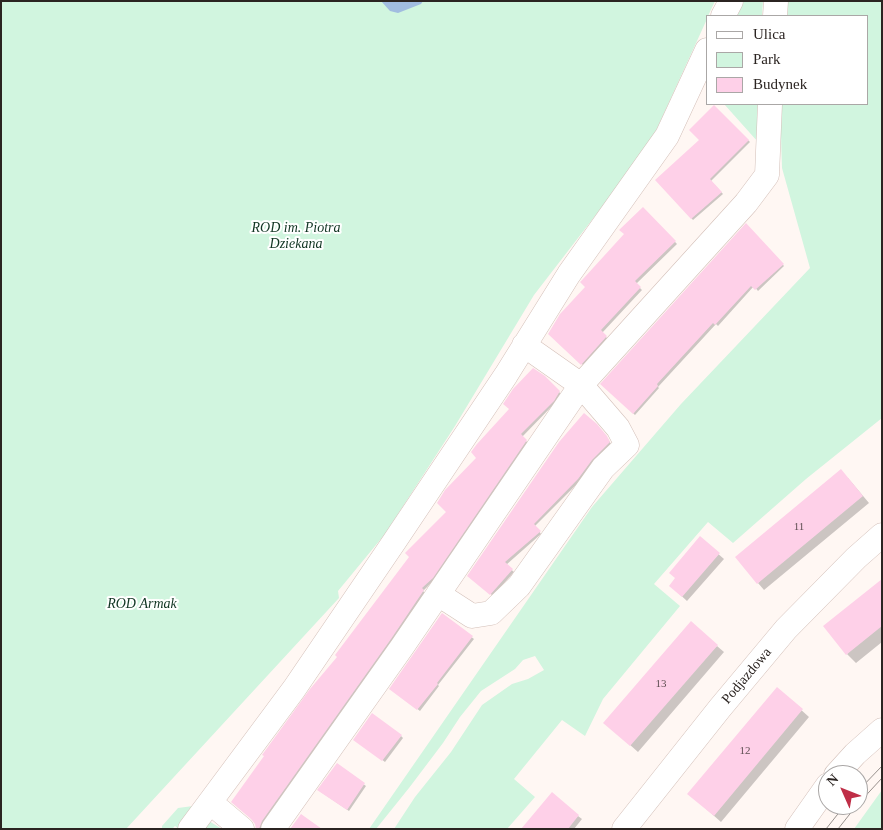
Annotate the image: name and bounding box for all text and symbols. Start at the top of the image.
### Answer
legend [706,15,868,105]
text: Ulica [753,26,785,42]
text: Park [753,51,781,67]
text: Budynek [753,76,807,92]
park label: ROD im. Piotra Dziekana [251,220,341,252]
house number: 11 [794,520,804,534]
park label: ROD Armak [107,596,177,612]
street label: Podjazdowa [719,644,775,708]
house number: 13 [656,677,666,691]
house number: 12 [740,744,750,758]
north arrow [818,765,868,815]
text: N [824,771,841,789]

